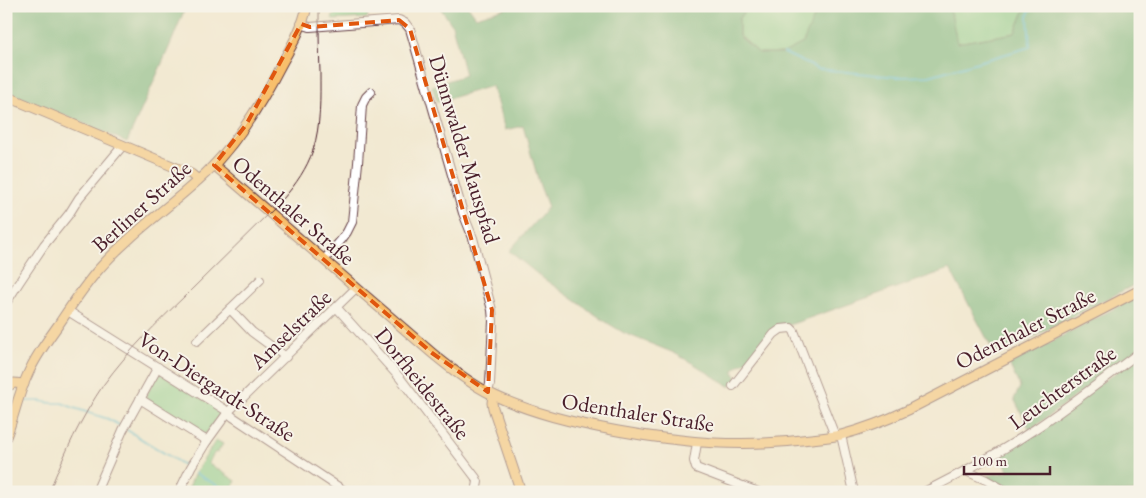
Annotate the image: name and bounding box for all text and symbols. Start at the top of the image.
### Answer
street label: Dünnwalder Mauspfad [422,51,507,248]
street label: Odenthaler Straße [226,149,361,272]
street label: Berliner Straße [85,154,198,259]
street label: Odenthaler Straße [950,280,1101,376]
street label: Amselstraße [242,283,338,376]
street label: Dorfheidestraße [368,321,477,446]
street label: Von-Diergardt-Straße [133,325,301,448]
street label: Leuchterstraße [1003,338,1122,436]
street label: Odenthaler Straße [560,386,716,439]
scale bar [964,443,1050,475]
text: 100 m [971,451,1008,470]

